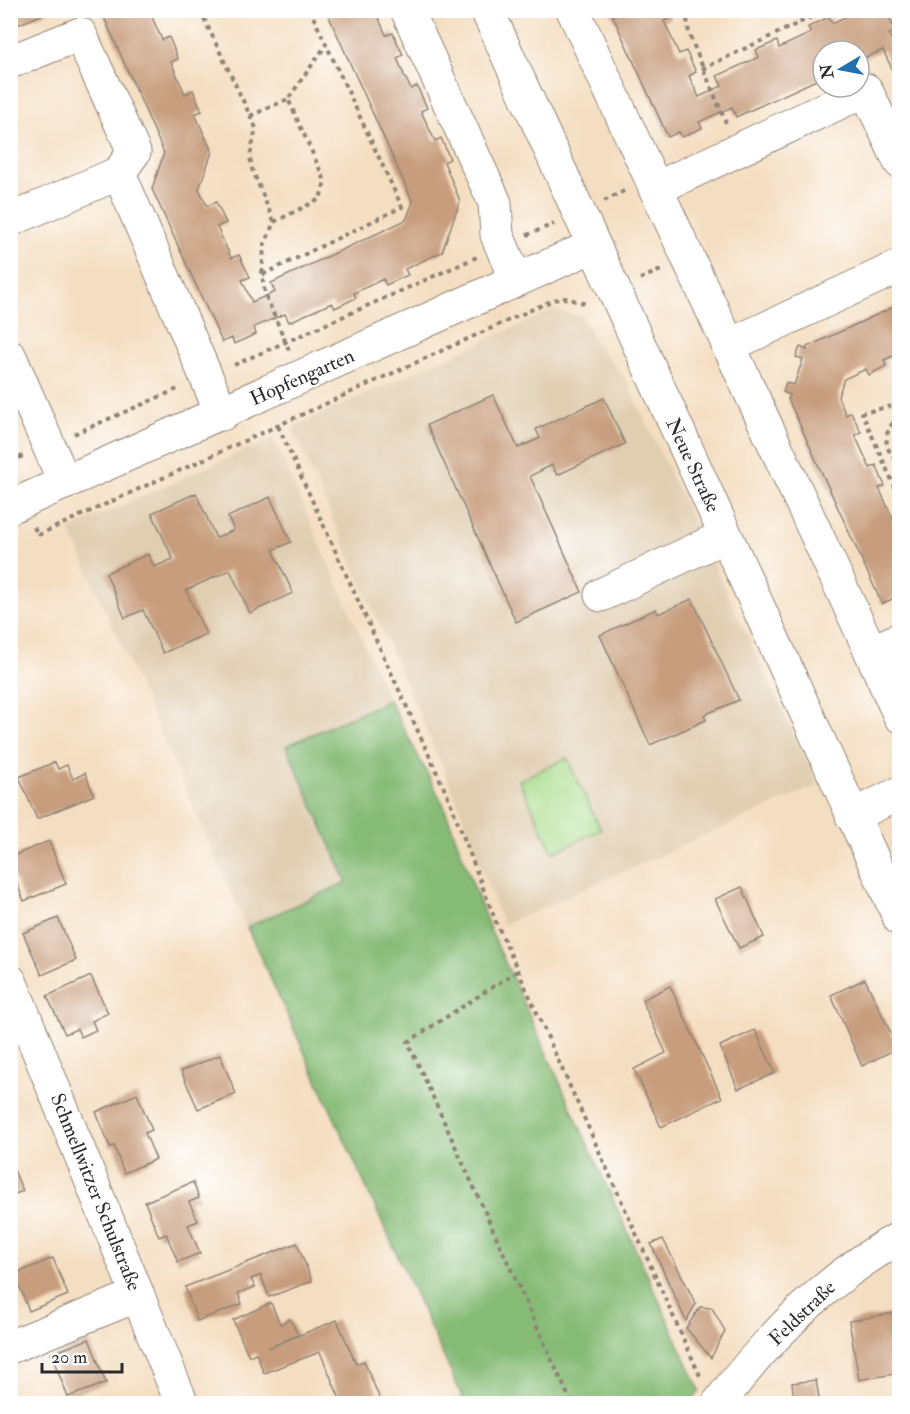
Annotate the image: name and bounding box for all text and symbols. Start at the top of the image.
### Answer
north arrow [811,39,871,99]
text: N [816,62,838,81]
street label: Hopfengarten [246,343,358,412]
street label: Neue Straße [660,414,726,516]
street label: Schmellwitzer Schulstraße [45,1090,147,1294]
street label: Feldstraße [763,1275,841,1351]
scale bar [42,1336,122,1374]
text: 20 m [51,1346,87,1369]

